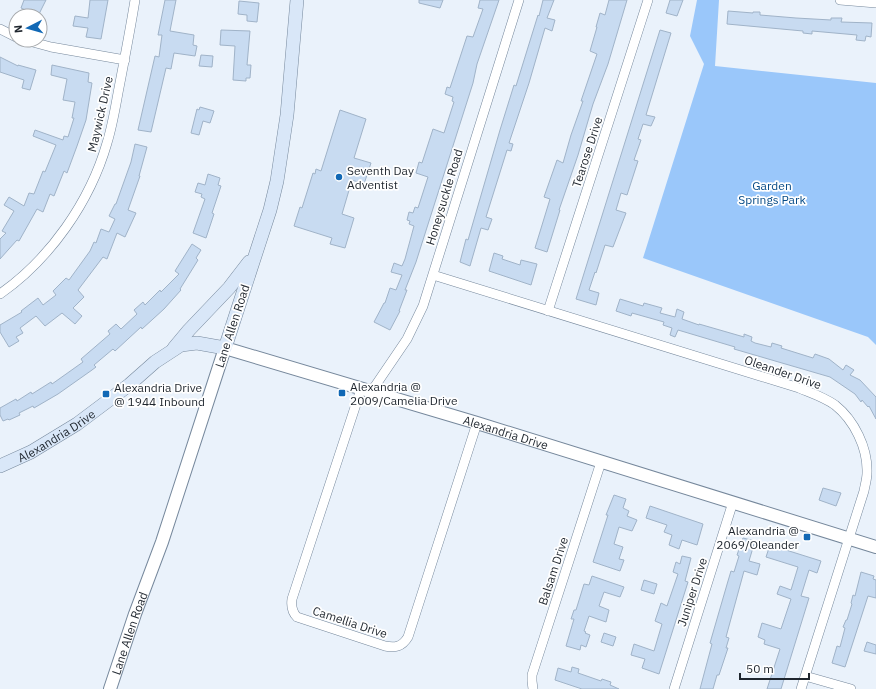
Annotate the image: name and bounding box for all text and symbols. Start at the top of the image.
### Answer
north arrow [8,8,48,48]
text: N [11,24,25,34]
street label: Maywick Drive [84,74,116,153]
street label: Tearose Drive [569,114,606,189]
street label: Honeysuckle Road [422,147,466,247]
place label: Seventh Day Adventist [347,163,414,192]
marker: Seventh Day Adventist [334,172,344,182]
park label: Garden Springs Park [738,178,806,207]
street label: Lane Allen Road [211,282,253,370]
street label: Oleander Drive [743,352,824,392]
place label: Alexandria @ 2009/Camelia Drive [350,379,458,408]
place label: Alexandria Drive @ 1944 Inbound [114,380,205,409]
marker: Alexandria @ 2009/Camelia Drive [337,388,347,398]
marker: Alexandria Drive @ 1944 Inbound [101,389,111,399]
street label: Alexandria Drive [15,406,98,465]
street label: Alexandria Drive [461,412,551,452]
place label: Alexandria @ 2069/Oleander [716,523,800,552]
marker: Alexandria @ 2069/Oleander [802,532,812,542]
street label: Balsam Drive [535,535,571,607]
street label: Juniper Drive [674,555,710,628]
street label: Lane Allen Road [108,590,150,677]
street label: Camellia Drive [311,603,390,641]
scale bar [740,655,809,681]
text: 50 m [746,661,774,676]

